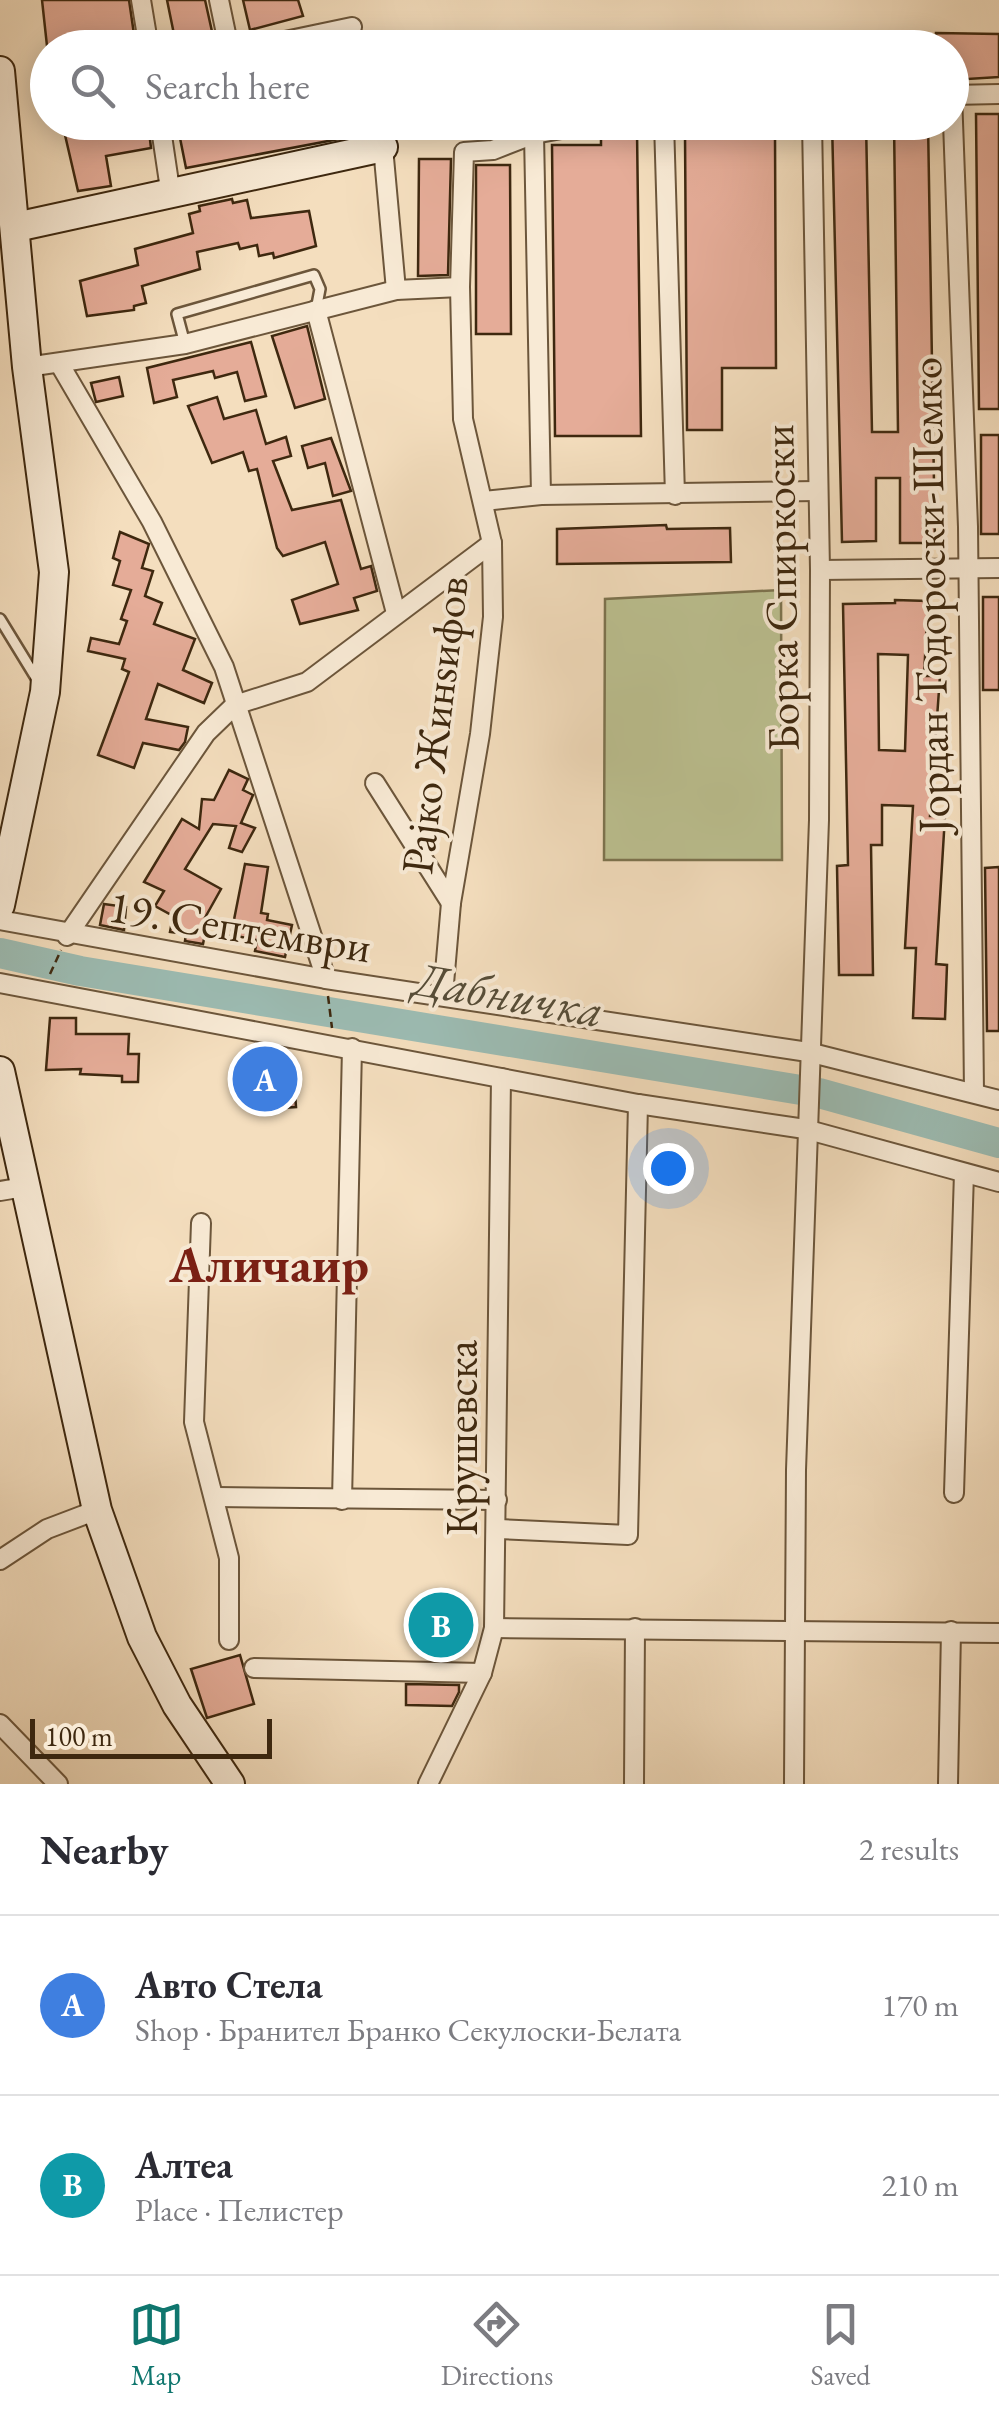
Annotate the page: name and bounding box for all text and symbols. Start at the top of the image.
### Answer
search box [30,30,969,140]
icon: search [65,58,120,113]
text: Search here [145,61,310,110]
street label: Јордан Тодороски-Шемко [896,357,962,837]
street label: Борка Спиркоски [748,424,812,752]
street label: Рајко Жинѕифов [387,573,481,877]
street label: 19. Септември [105,877,375,975]
water label: Дабничка [406,946,608,1041]
pin: A [232,1042,298,1116]
your location [643,1143,694,1194]
district label: Аличаир [168,1232,369,1297]
street label: Крушевска [432,1340,490,1536]
pin: B [408,1588,474,1662]
scale bar [30,1714,272,1758]
text: 100 m [45,1718,113,1754]
text: Nearby [40,1822,169,1877]
text: 2 results [859,1828,959,1870]
text: Авто Стела [135,1960,323,2009]
text: A [61,1984,84,2026]
text: 170 m [882,1984,959,2026]
text: Shop · Бранител Бранко Секулоски-Белата [135,2009,681,2051]
text: Алтеа [135,2140,233,2189]
text: B [62,2164,83,2206]
text: 210 m [882,2164,959,2206]
text: Place · Пелистер [135,2189,344,2231]
tab: Map [129,2297,184,2393]
tab: Directions [441,2297,553,2393]
tab: Saved [810,2297,870,2393]

